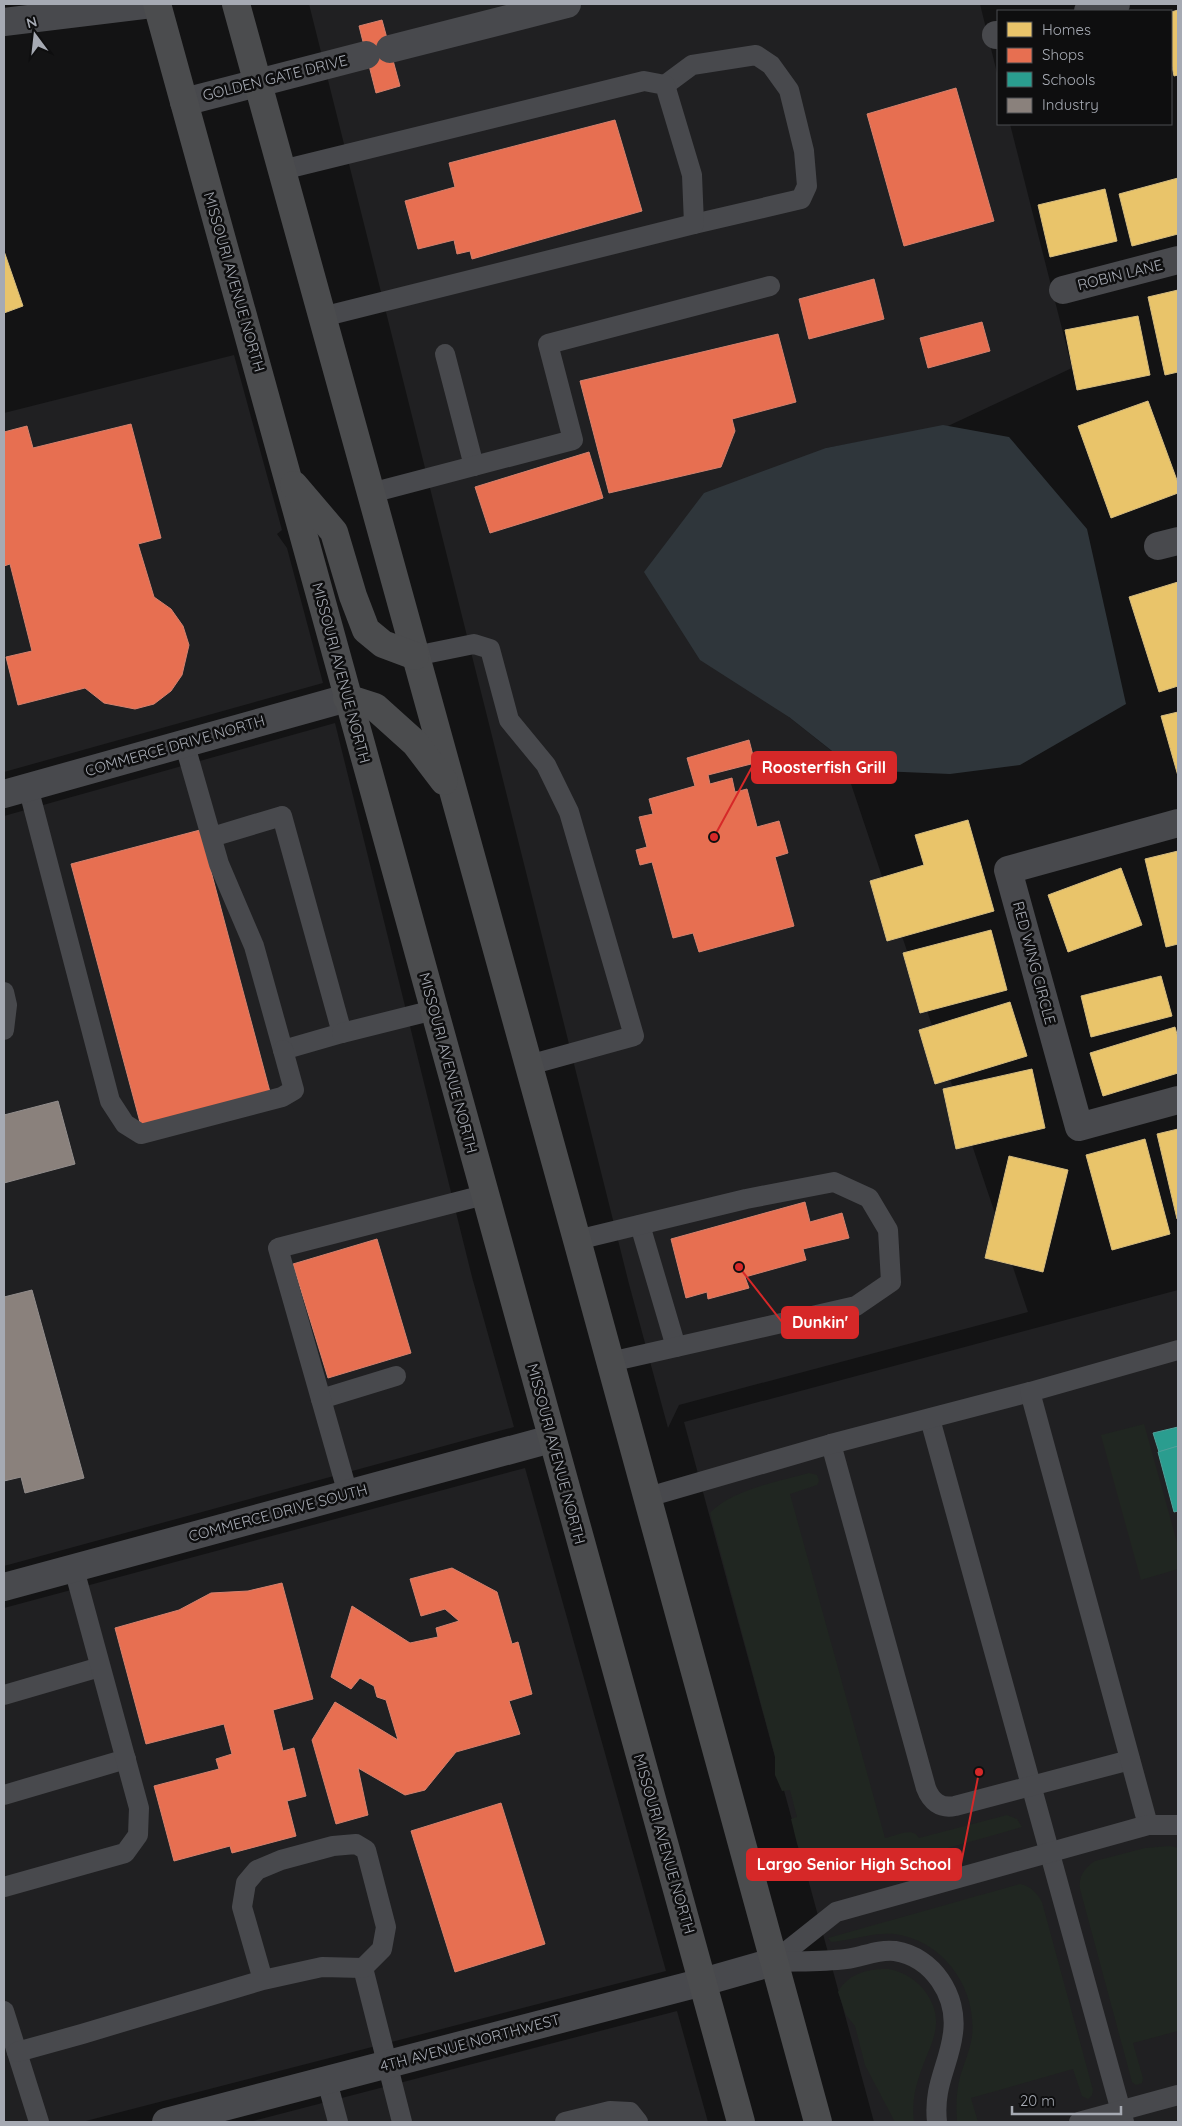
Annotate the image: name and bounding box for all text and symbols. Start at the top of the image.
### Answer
north arrow [10,10,60,60]
legend [997,10,1172,125]
text: N [24,12,39,32]
text: Homes [1042,20,1091,39]
text: Shops [1042,45,1084,64]
street label: GOLDEN GATE DRIVE [201,50,349,105]
text: Schools [1042,70,1095,89]
text: Industry [1042,95,1099,114]
street label: MISSOURI AVENUE NORTH [200,190,269,374]
street label: ROBIN LANE [1075,255,1164,294]
street label: MISSOURI AVENUE NORTH [308,580,375,765]
street label: COMMERCE DRIVE NORTH [83,711,267,780]
callout: Roosterfish Grill [752,752,896,783]
text: Roosterfish Grill [762,757,886,777]
street label: RED WING CIRCLE [1009,899,1060,1027]
street label: MISSOURI AVENUE NORTH [415,970,482,1155]
callout: Dunkin' [782,1307,858,1338]
text: Dunkin' [792,1312,848,1332]
street label: MISSOURI AVENUE NORTH [523,1361,590,1546]
street label: COMMERCE DRIVE SOUTH [186,1479,369,1546]
street label: MISSOURI AVENUE NORTH [630,1752,699,1936]
callout: Largo Senior High School [747,1849,961,1880]
text: Largo Senior High School [757,1854,951,1874]
street label: 4TH AVENUE NORTHWEST [378,2009,562,2076]
scale bar [1012,2084,1121,2116]
text: 20 m [1020,2091,1055,2110]

